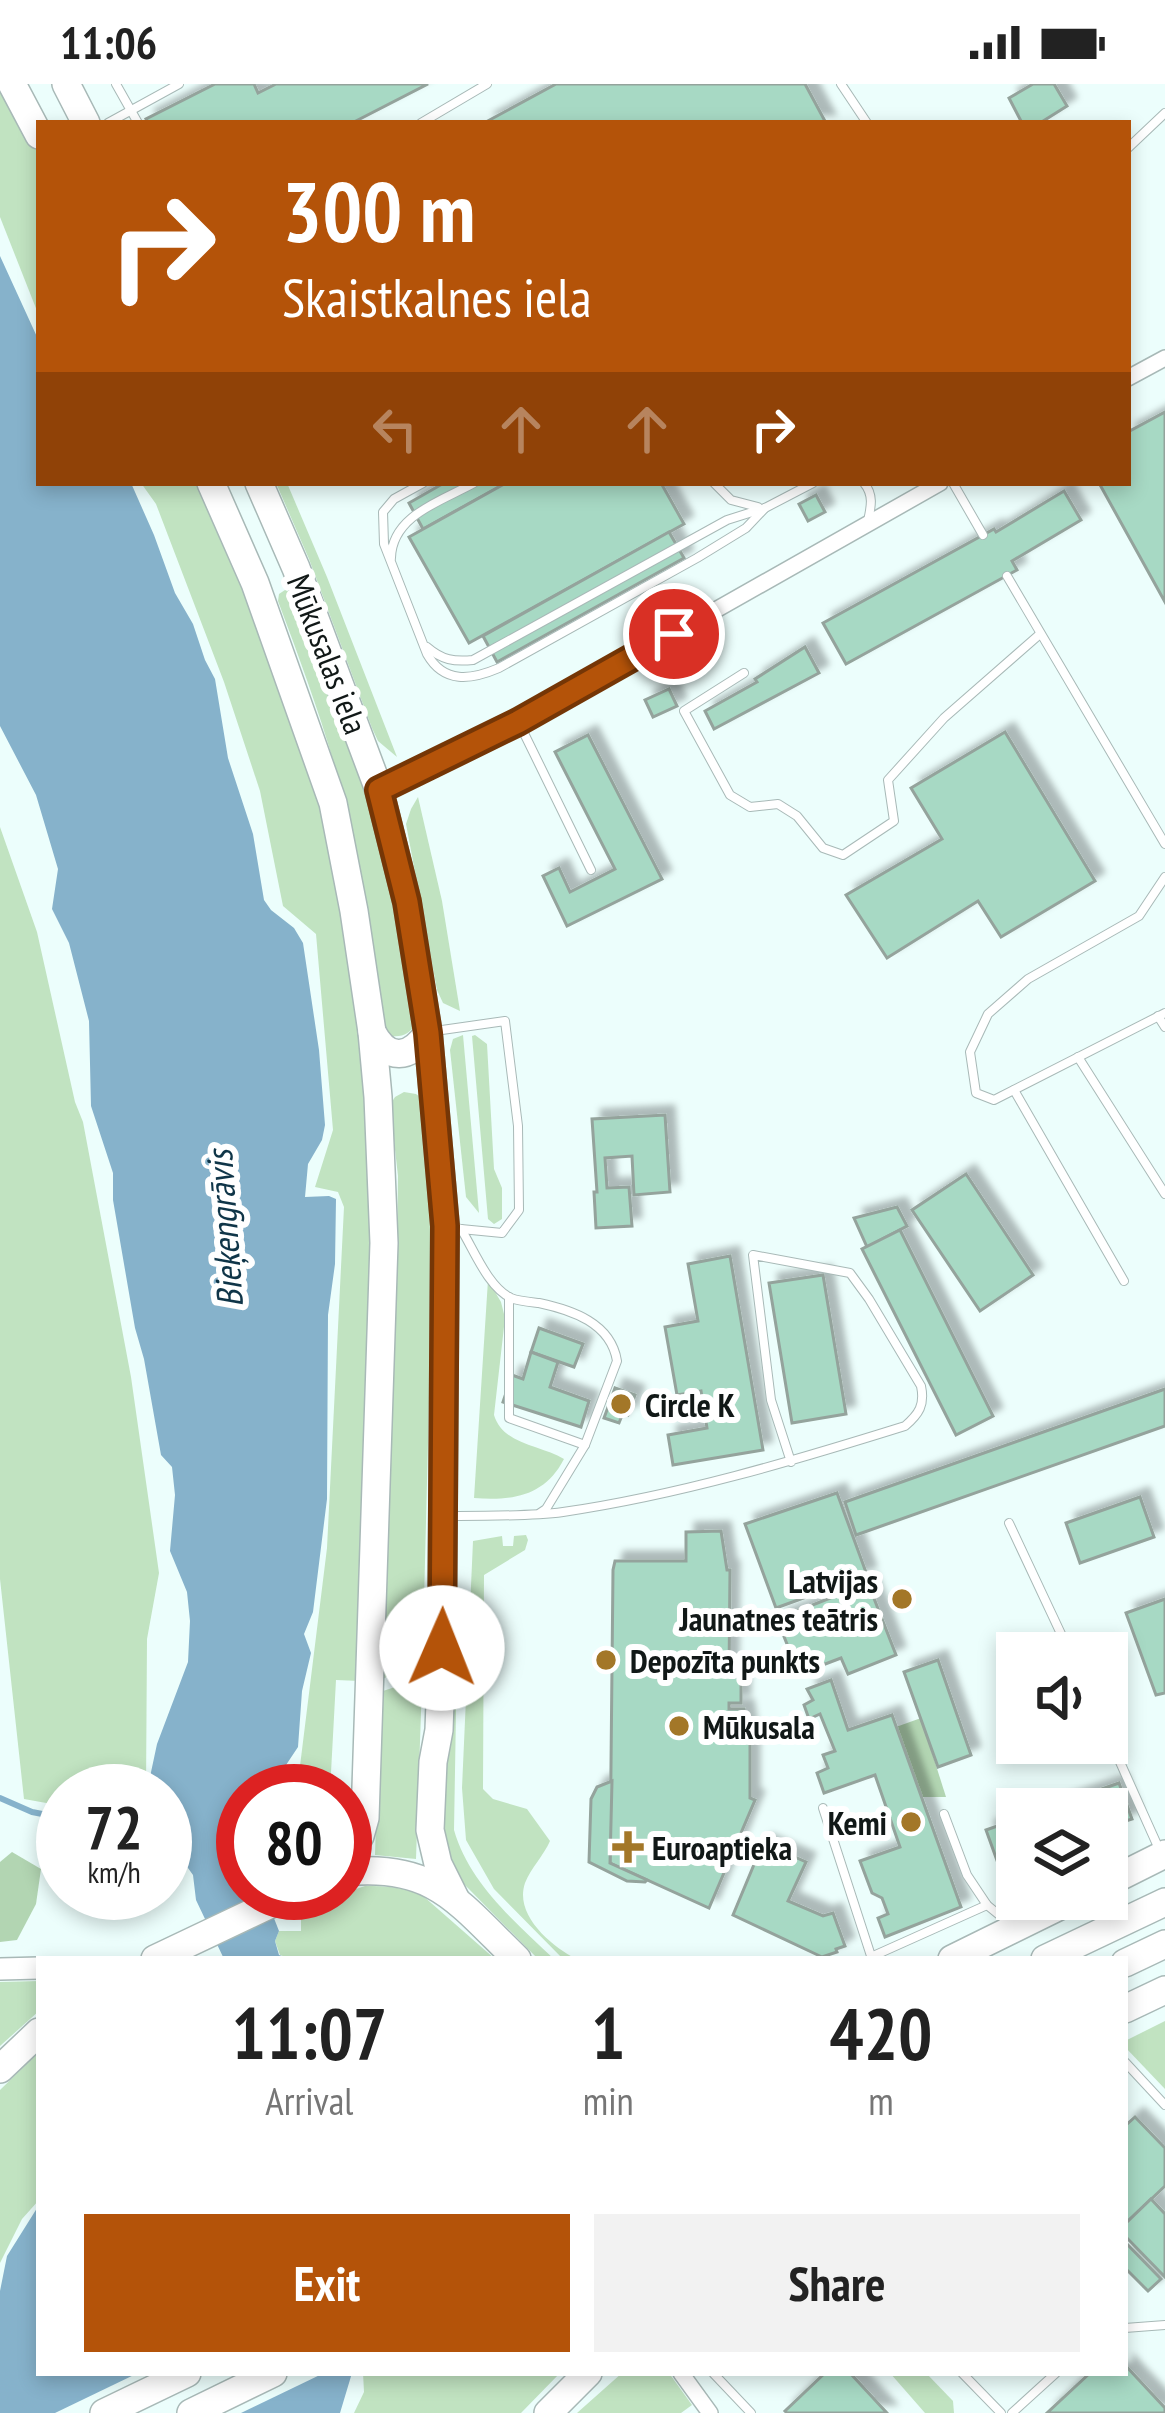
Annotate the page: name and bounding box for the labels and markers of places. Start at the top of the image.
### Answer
pin [623,583,725,685]
place label: Circle K [645,1383,735,1426]
marker: Circle K [608,1391,634,1417]
place label: Latvijas Jaunatnes teātris [678,1559,878,1640]
marker: Latvijas Jaunatnes teātris [889,1586,915,1612]
place label: Depozīta punkts [630,1639,820,1682]
marker: Depozīta punkts [593,1647,619,1673]
place label: Mūkusala [703,1705,815,1748]
marker: Mūkusala [666,1713,692,1739]
place label: Kemi [828,1801,887,1844]
marker: Kemi [898,1809,924,1835]
place label: Euroaptieka [652,1826,792,1869]
marker: Euroaptieka [615,1834,641,1860]

